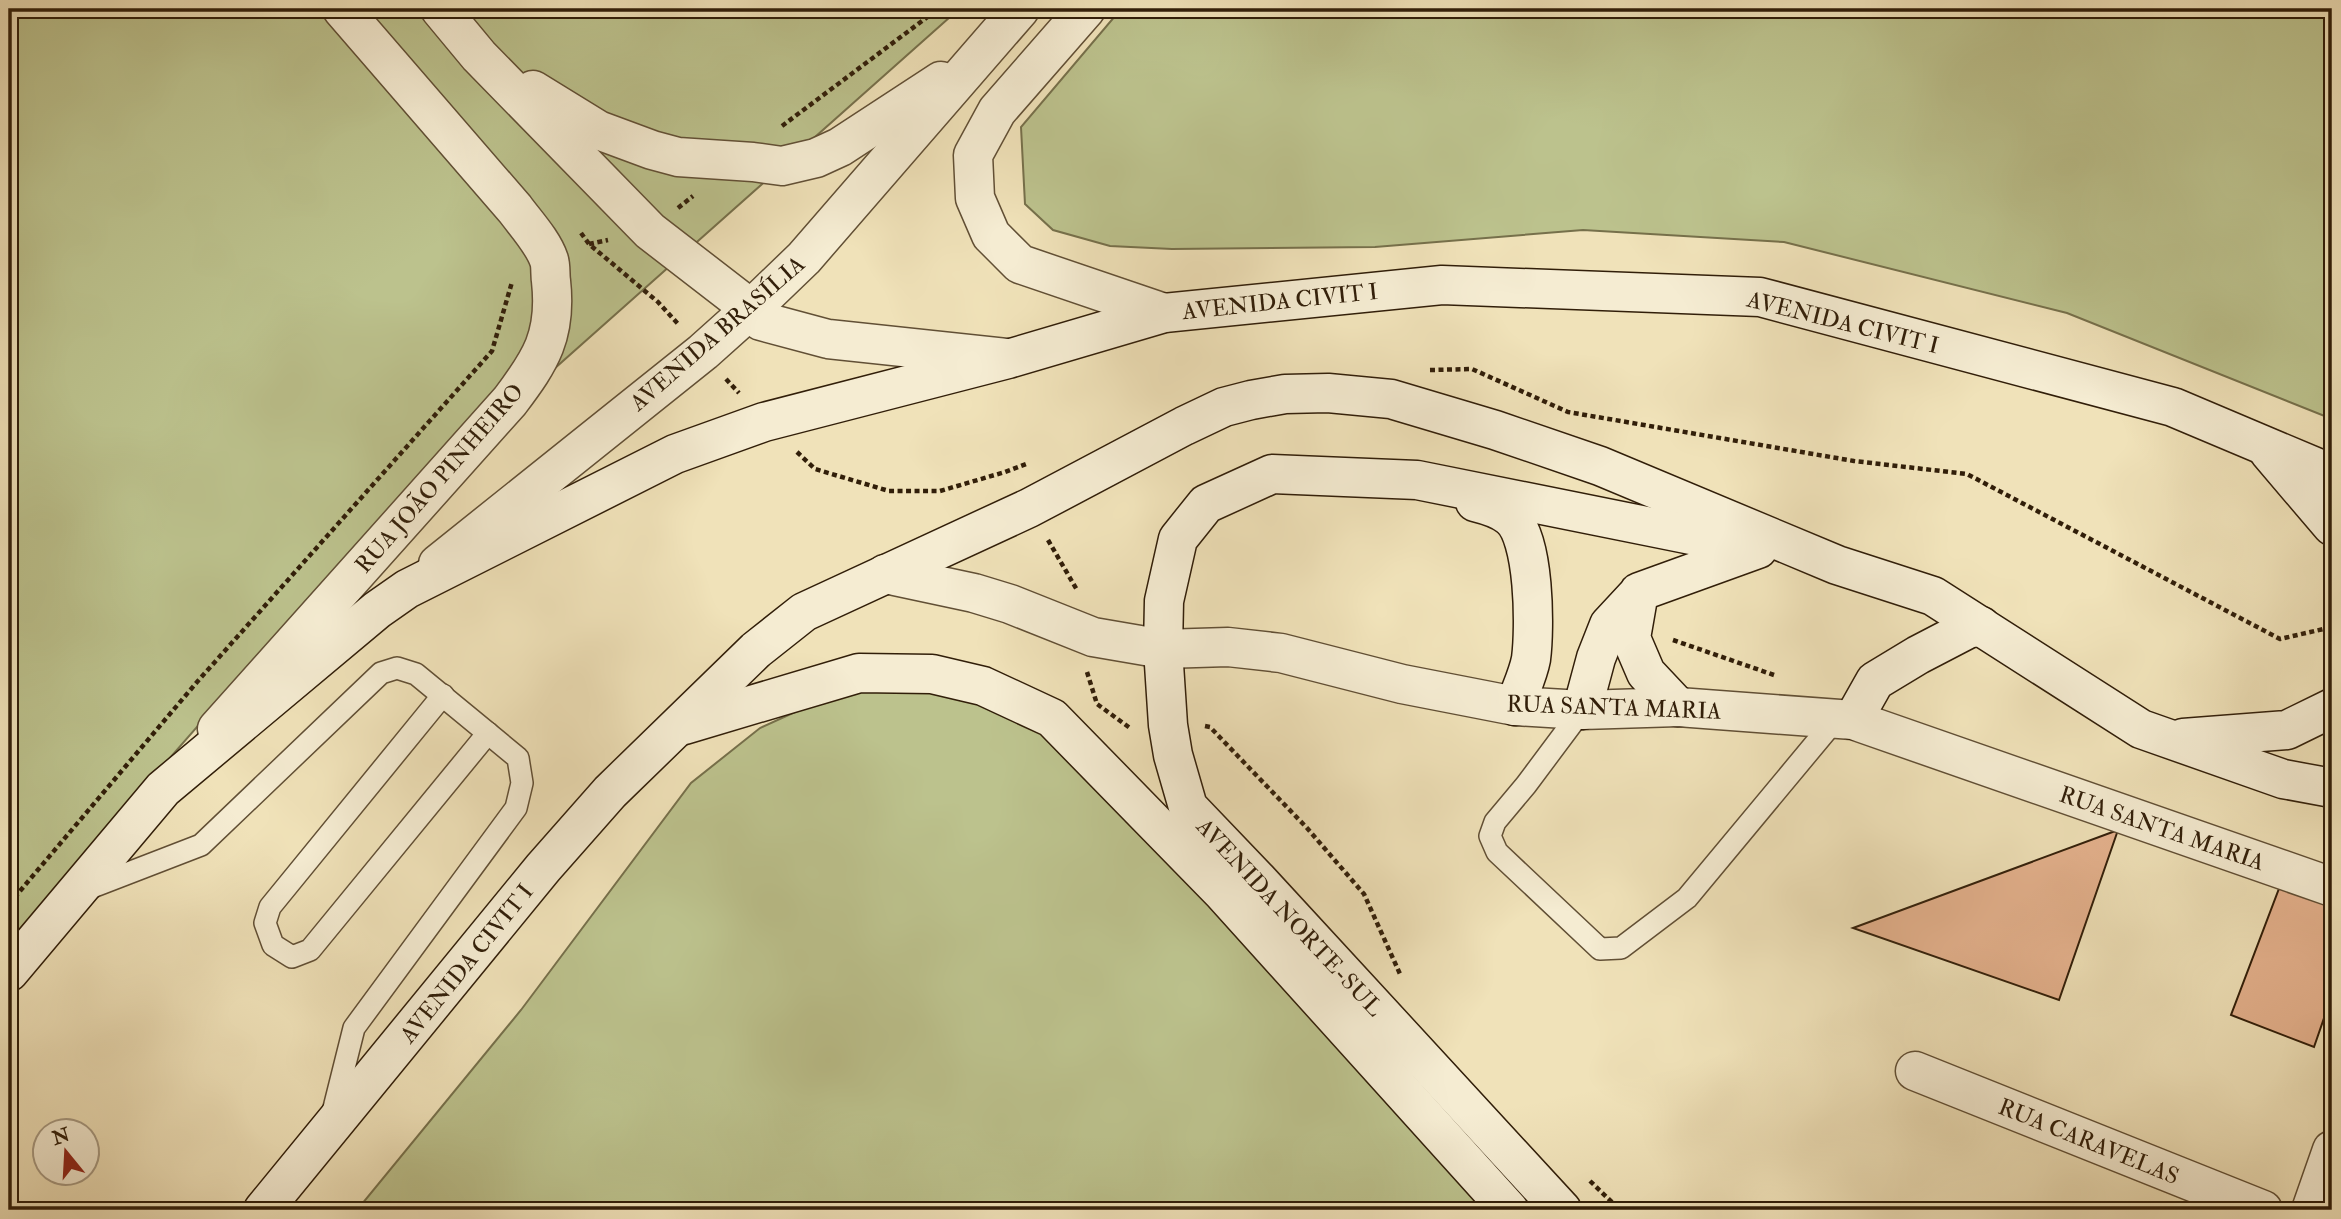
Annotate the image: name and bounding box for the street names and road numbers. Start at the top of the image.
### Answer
street label: AVENIDA BRASÍLIA [623,249,811,418]
street label: AVENIDA CIVIT I [1180,277,1379,326]
street label: AVENIDA CIVIT I [1743,284,1942,360]
street label: RUA JOÃO PINHEIRO [349,377,530,579]
street label: RUA SANTA MARIA [1506,689,1722,726]
street label: RUA SANTA MARIA [2055,780,2269,877]
street label: AVENIDA NORTE-SUL [1189,811,1389,1023]
street label: AVENIDA CIVIT I [393,878,540,1050]
street label: RUA CARAVELAS [1994,1092,2183,1191]

